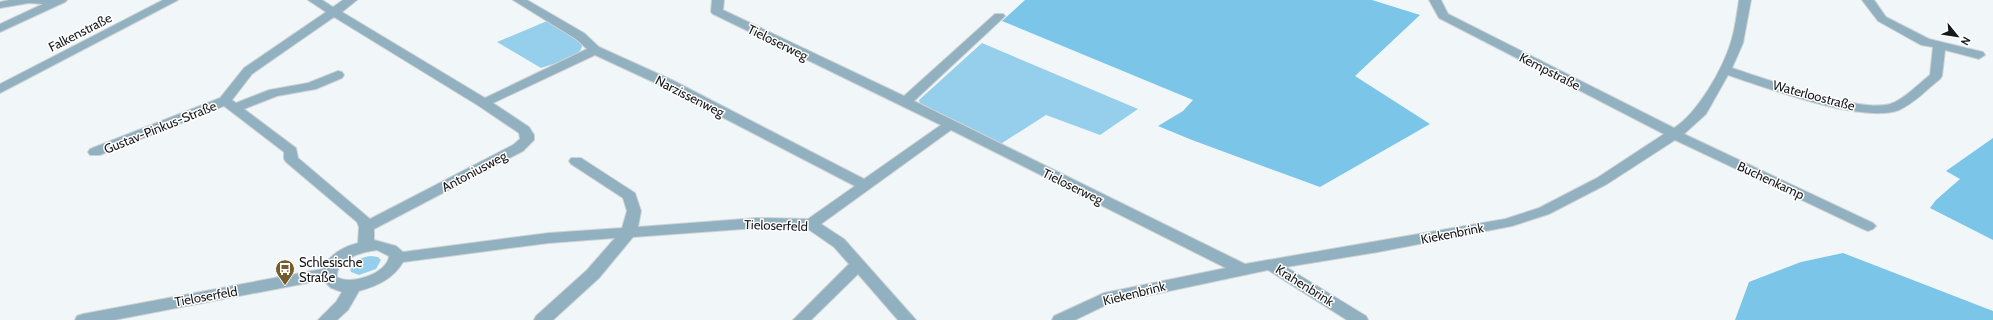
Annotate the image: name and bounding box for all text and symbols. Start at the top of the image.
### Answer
street label: Falkenstraße [46,9,115,55]
north arrow [1937,16,1977,56]
street label: Tieloserweg [745,21,811,64]
text: N [1958,34,1974,48]
street label: Kempstraße [1517,49,1583,93]
street label: Narzissenweg [653,72,728,120]
street label: Waterloostraße [1771,76,1857,114]
street label: Gustav-Pinkus-Straße [101,97,219,157]
street label: Antoniusweg [439,147,510,195]
street label: Buchenkamp [1735,158,1807,202]
street label: Tieloserweg [1040,165,1106,208]
street label: Tieloserfeld [744,216,808,234]
street label: Kiekenbrink [1419,219,1485,247]
place label: Schlesische Straße [299,254,363,285]
bus stop icon: Schlesische Straße [274,258,296,286]
street label: Krahenbrink [1273,261,1337,309]
street label: Kiekenbrink [1101,277,1167,308]
street label: Tieloserfeld [173,283,239,309]

